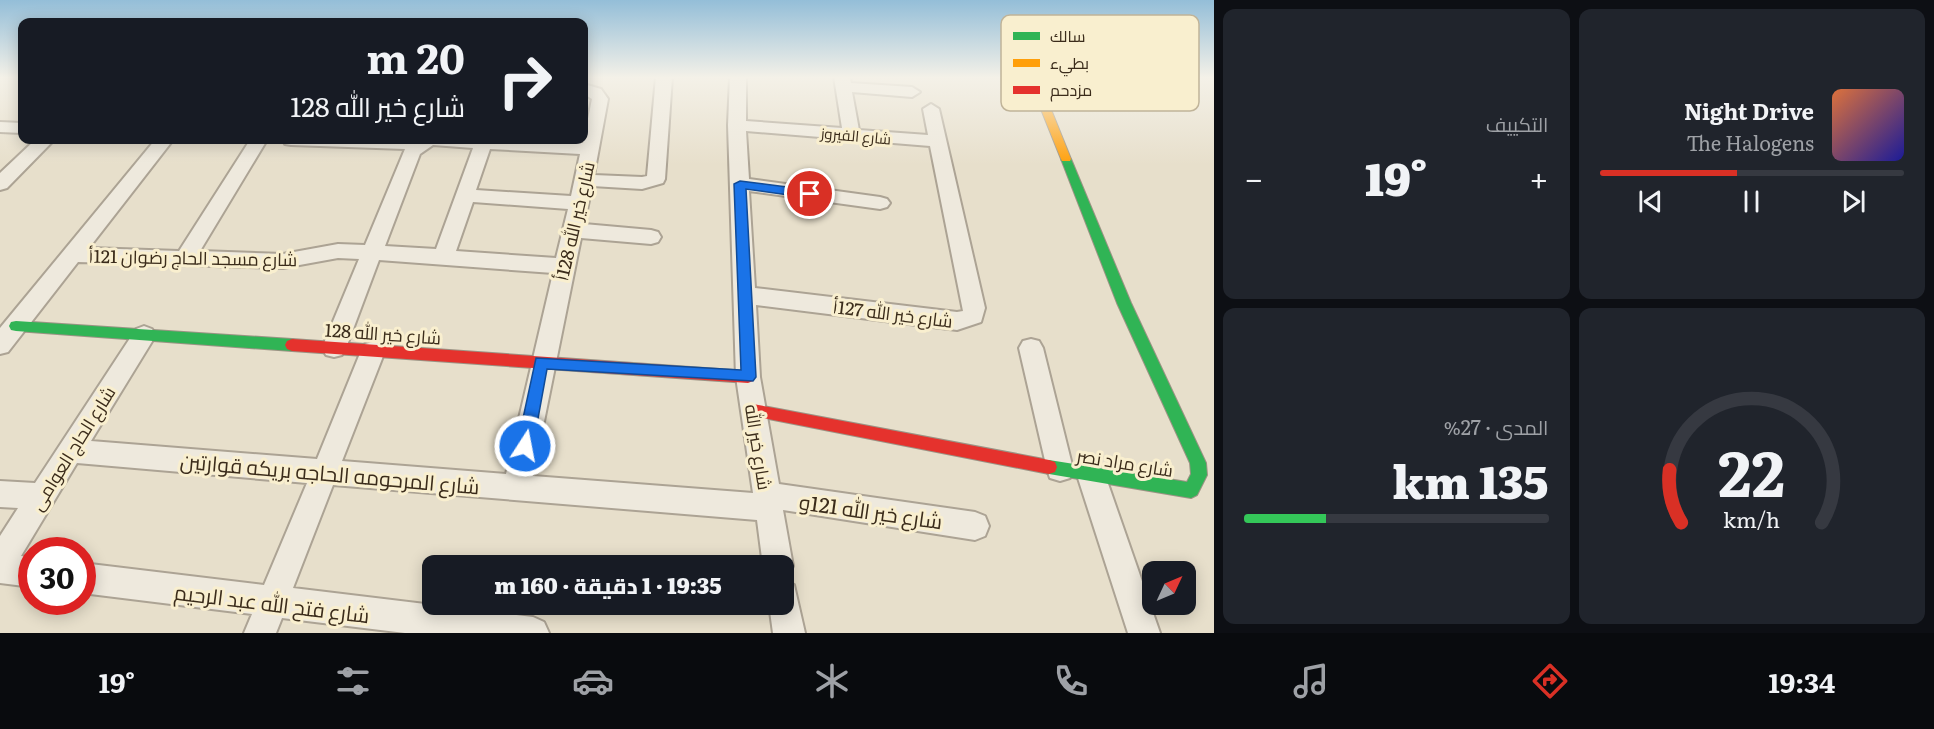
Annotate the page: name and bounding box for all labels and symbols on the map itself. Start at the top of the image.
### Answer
legend [1001,15,1199,111]
text: سالك [1050,23,1085,47]
text: بطيء [1050,50,1089,77]
text: مزدحم [1050,77,1092,102]
street label: شارع الفيروز [819,120,892,151]
street label: شارع خير الله 128أ [547,159,601,283]
pin [784,168,835,219]
street label: شارع مسجد الحاج رضوان 121أ [89,242,297,272]
street label: شارع خير الله 127أ [832,292,954,334]
street label: شارع خير الله 128 [324,315,442,351]
street label: شارع الحاج العوامى [23,380,121,516]
street label: شارع خير الله [739,402,779,492]
position arrow [493,414,557,478]
street label: شارع مراد نصر [1074,441,1175,483]
street label: شارع المرحومه الحاجه بريكه قوارتين [179,443,481,502]
street label: شارع خير الله 121و [797,485,945,536]
speed limit sign: 30 [18,537,96,615]
north arrow [1142,561,1196,615]
street label: شارع فتح الله عبد الرحيم [172,575,371,630]

